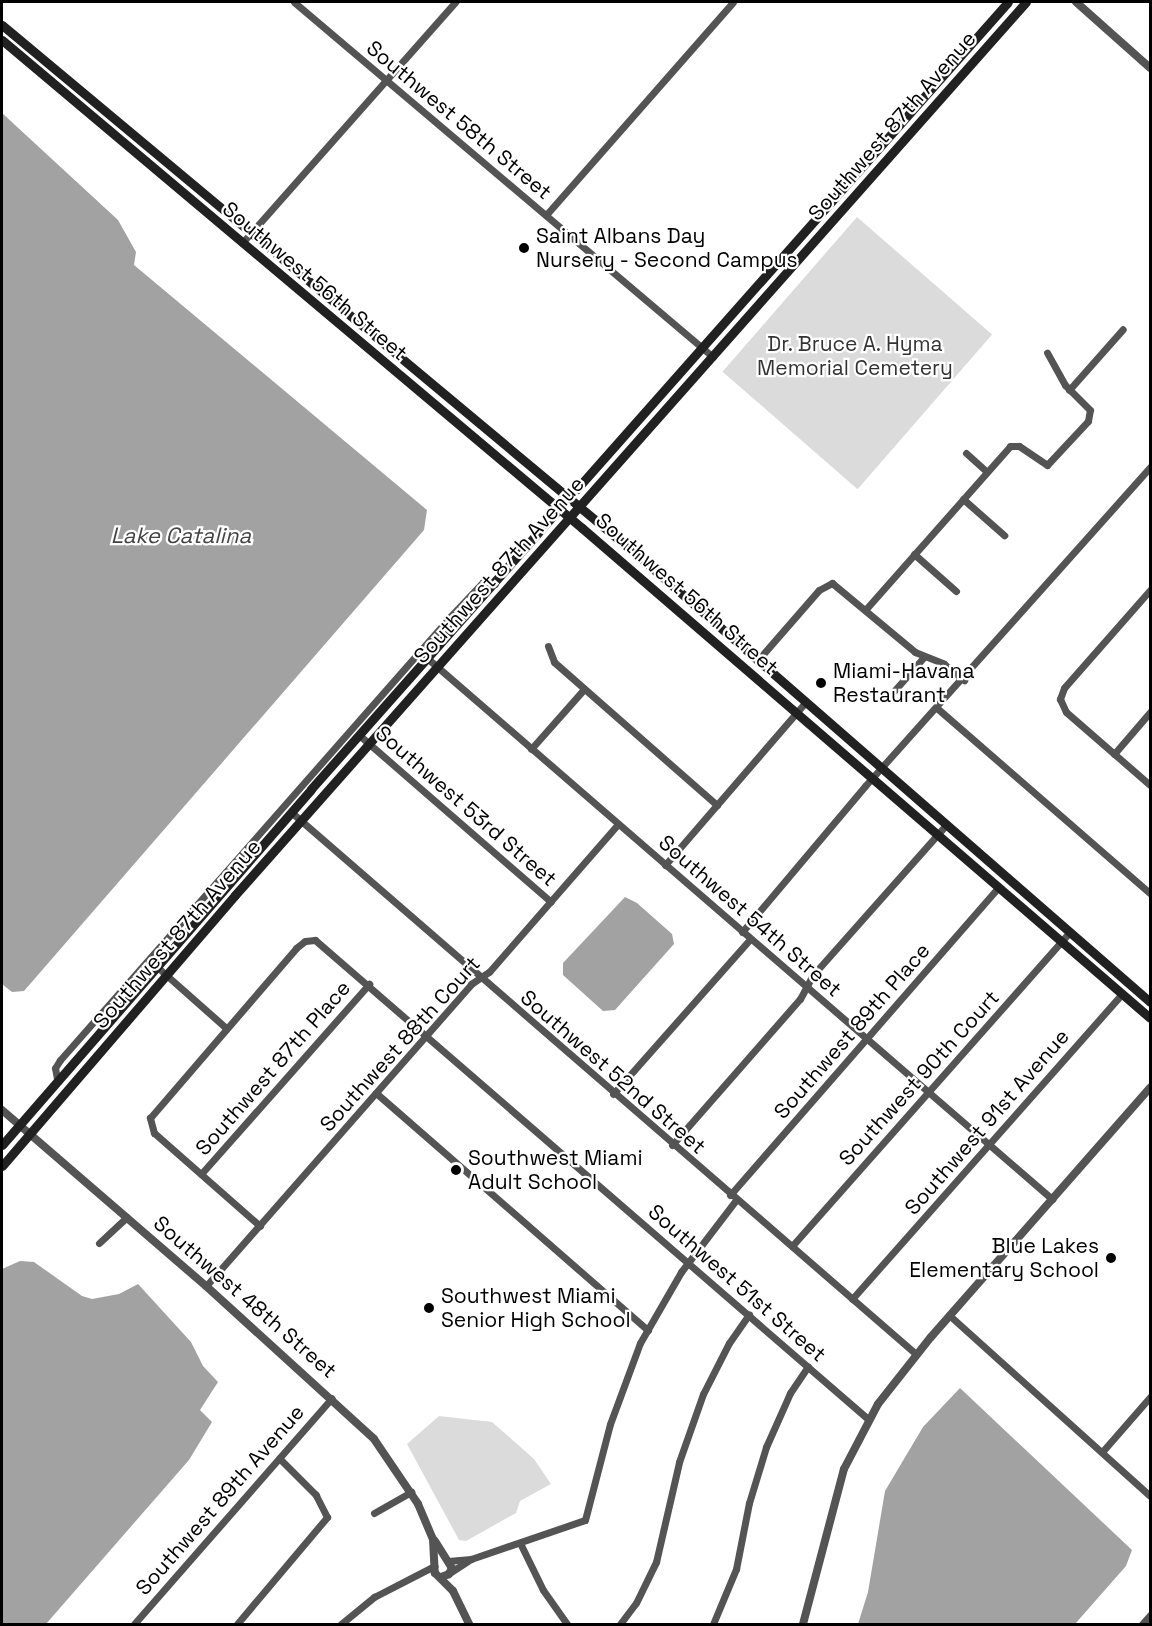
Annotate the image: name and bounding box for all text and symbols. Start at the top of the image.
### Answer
street label: Southwest 87th Avenue [803,26,981,226]
street label: Southwest 58th Street [361,35,557,205]
street label: Southwest 56th Street [217,196,413,366]
place label: Saint Albans Day Nursery - Second Campus [536,223,799,273]
marker: Saint Albans Day Nursery - Second Campus [517,241,531,255]
park label: Dr. Bruce A. Hyma Memorial Cemetery [757,331,953,381]
street label: Southwest 87th Avenue [408,471,590,669]
street label: Southwest 56th Street [591,508,783,680]
water label: Lake Catalina [111,523,251,549]
place label: Miami-Havana Restaurant [833,658,974,708]
marker: Miami-Havana Restaurant [814,676,828,690]
street label: Southwest 53rd Street [370,720,562,892]
street label: Southwest 54th Street [653,830,847,1002]
street label: Southwest 87th Avenue [88,834,266,1034]
street label: Southwest 89th Place [769,938,935,1124]
street label: Southwest 88th Court [315,951,485,1137]
street label: Southwest 87th Place [190,975,356,1161]
street label: Southwest 52nd Street [515,985,711,1159]
street label: Southwest 90th Court [834,985,1004,1171]
street label: Southwest 91st Avenue [900,1024,1074,1220]
place label: Southwest Miami Adult School [468,1145,643,1195]
marker: Southwest Miami Adult School [449,1163,463,1177]
street label: Southwest 51st Street [643,1199,831,1367]
street label: Southwest 48th Street [148,1211,342,1383]
place label: Blue Lakes Elementary School [909,1233,1099,1283]
marker: Blue Lakes Elementary School [1104,1251,1118,1265]
place label: Southwest Miami Senior High School [441,1283,631,1333]
marker: Southwest Miami Senior High School [422,1301,436,1315]
street label: Southwest 89th Avenue [130,1400,310,1600]

